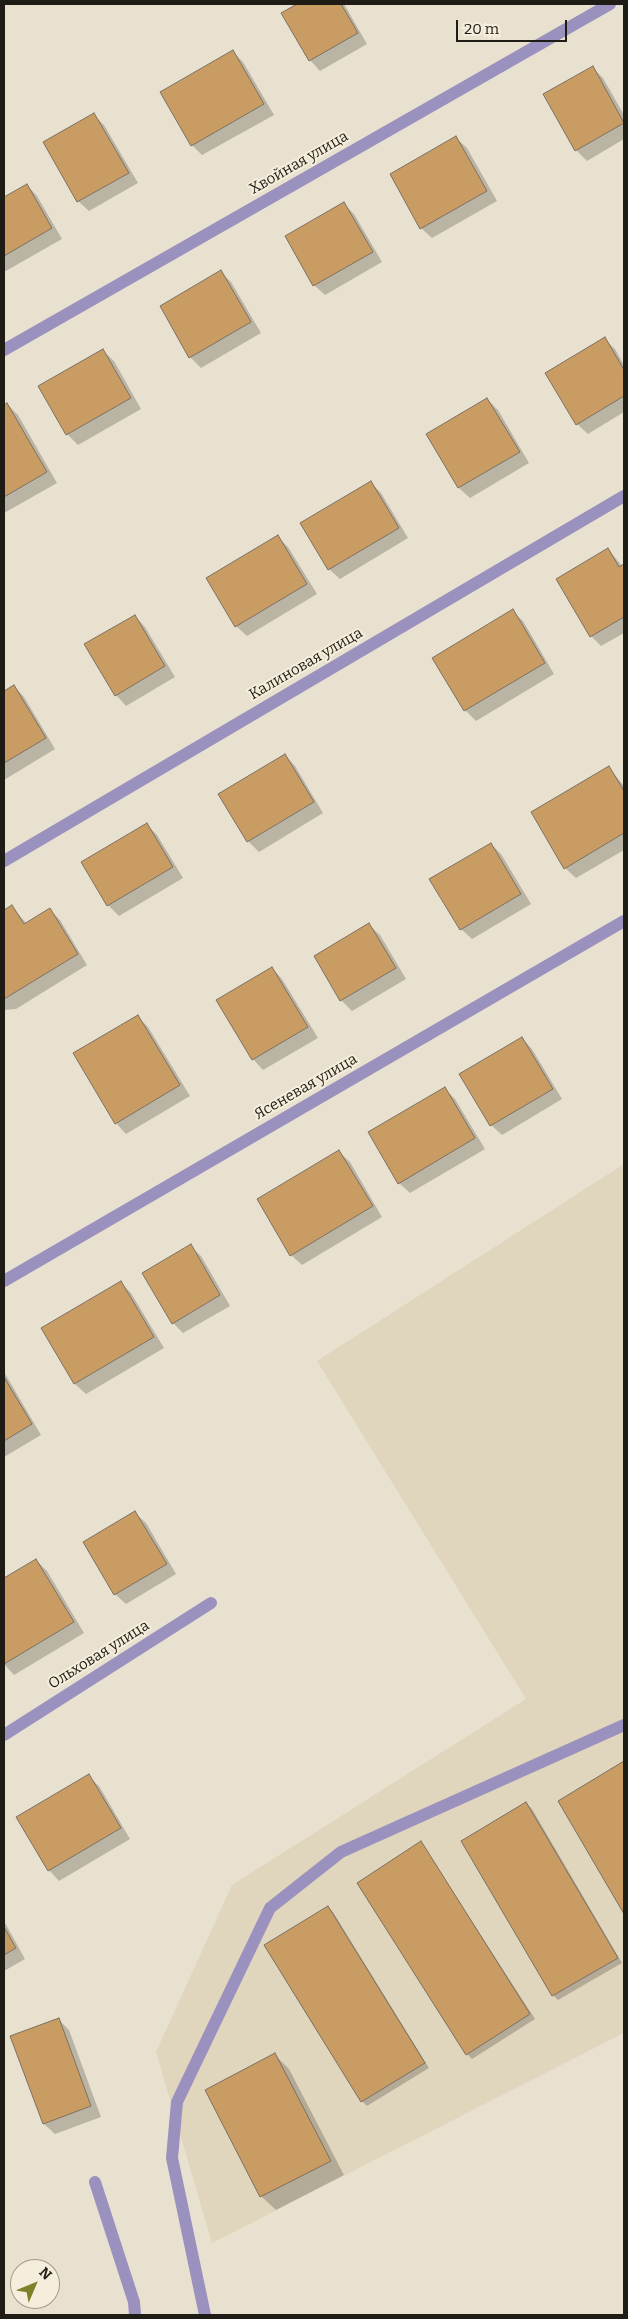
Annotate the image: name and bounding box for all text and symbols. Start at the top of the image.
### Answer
scale bar [458,10,569,42]
text: 20 m [464,20,499,38]
street label: Хвойная улица [246,127,352,199]
street label: Калиновая улица [246,624,366,704]
street label: Ясеневая улица [251,1050,361,1124]
street label: Ольховая улица [45,1617,153,1693]
north arrow [10,2259,60,2309]
text: N [35,2264,55,2284]

